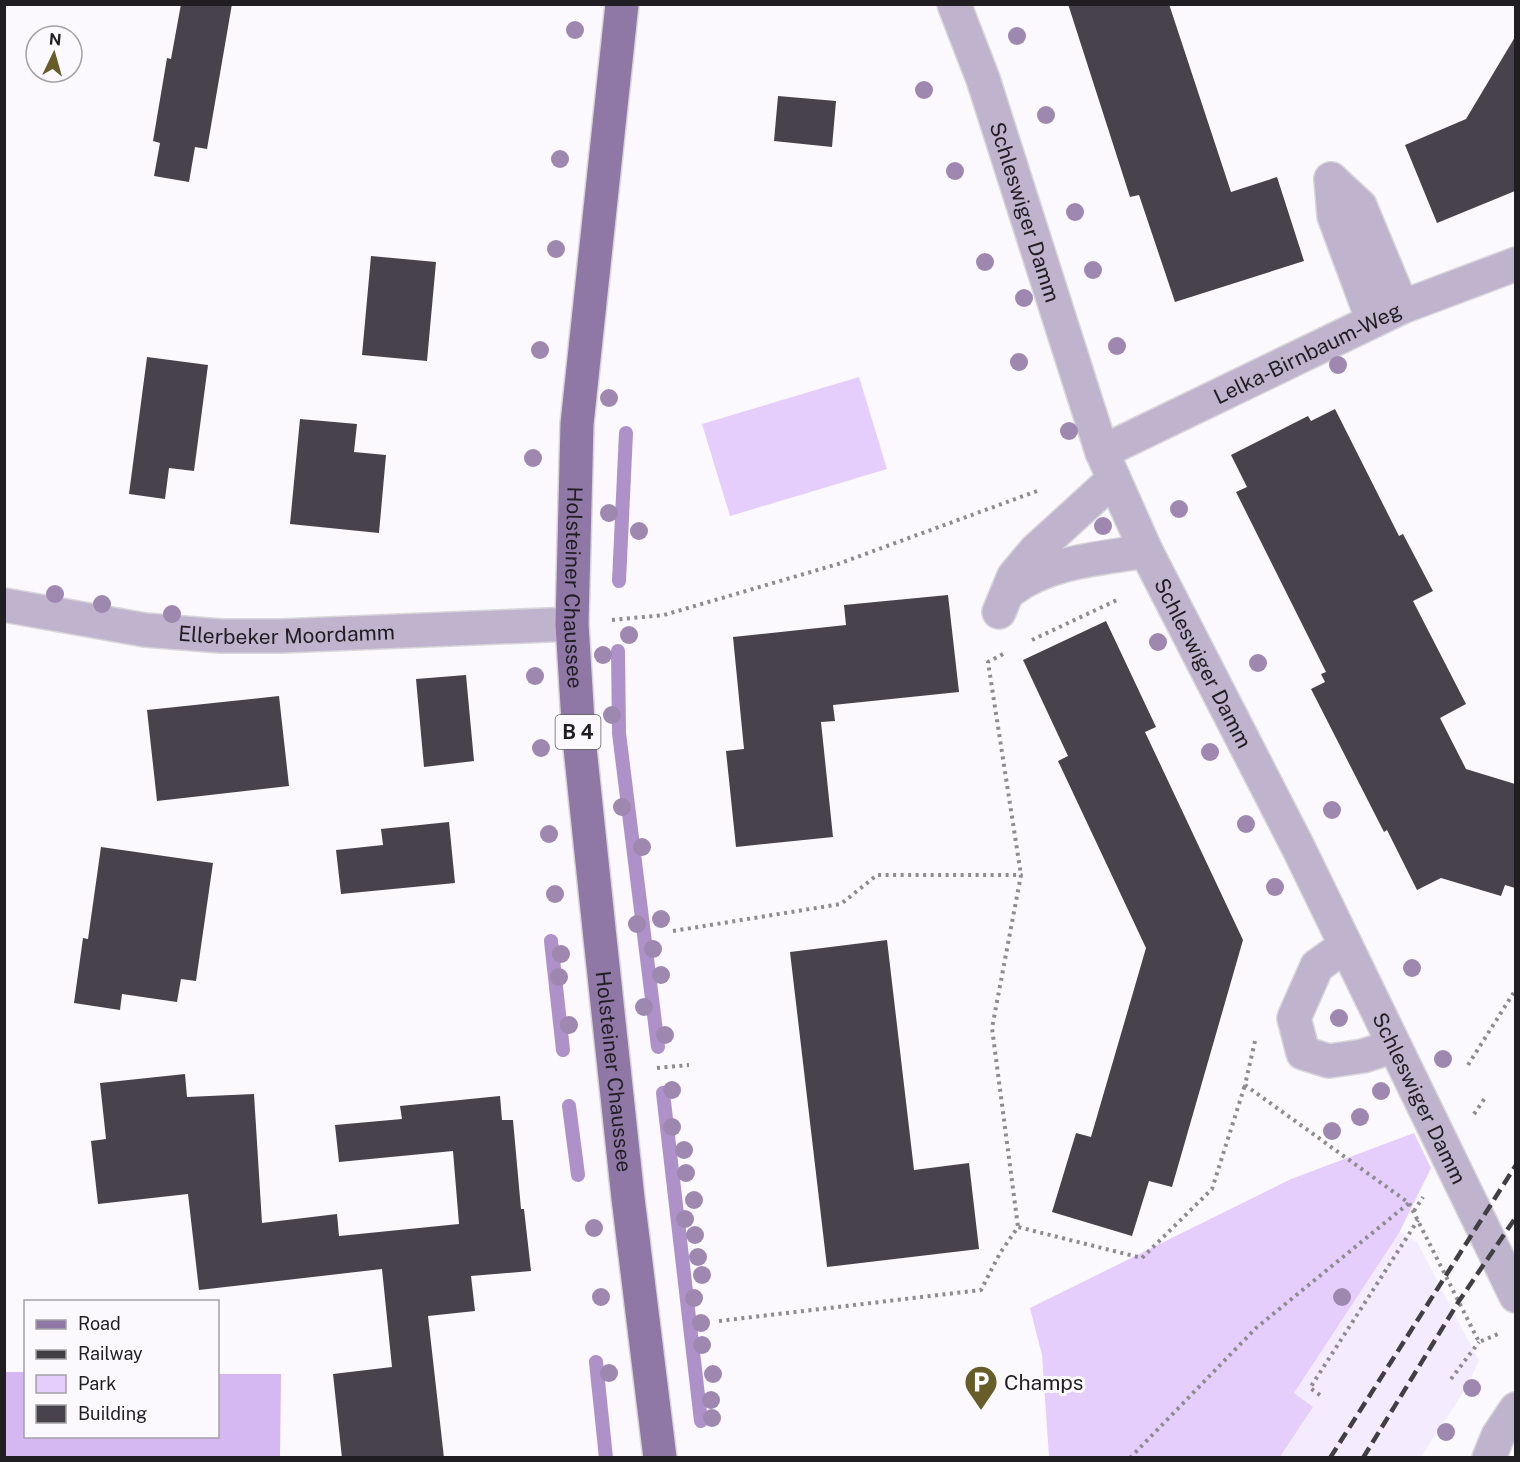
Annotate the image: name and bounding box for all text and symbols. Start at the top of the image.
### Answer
north arrow [24,24,84,84]
text: N [48,30,62,50]
street label: Schleswiger Damm [985,119,1066,305]
street label: Lelka-Birnbaum-Weg [1209,297,1405,409]
street label: Holsteiner Chaussee [559,486,588,689]
street label: Schleswiger Damm [1149,574,1257,752]
street label: Ellerbeker Moordamm [177,619,395,649]
road number: B 4 [556,715,600,749]
street label: Holsteiner Chaussee [591,970,638,1173]
street label: Schleswiger Damm [1368,1008,1472,1188]
legend [24,1300,219,1438]
text: Road [78,1313,121,1334]
text: Railway [78,1343,143,1364]
parking icon: Champs [963,1364,999,1411]
place label: Champs [1004,1370,1083,1395]
text: Park [78,1373,116,1394]
text: Building [78,1403,147,1424]

